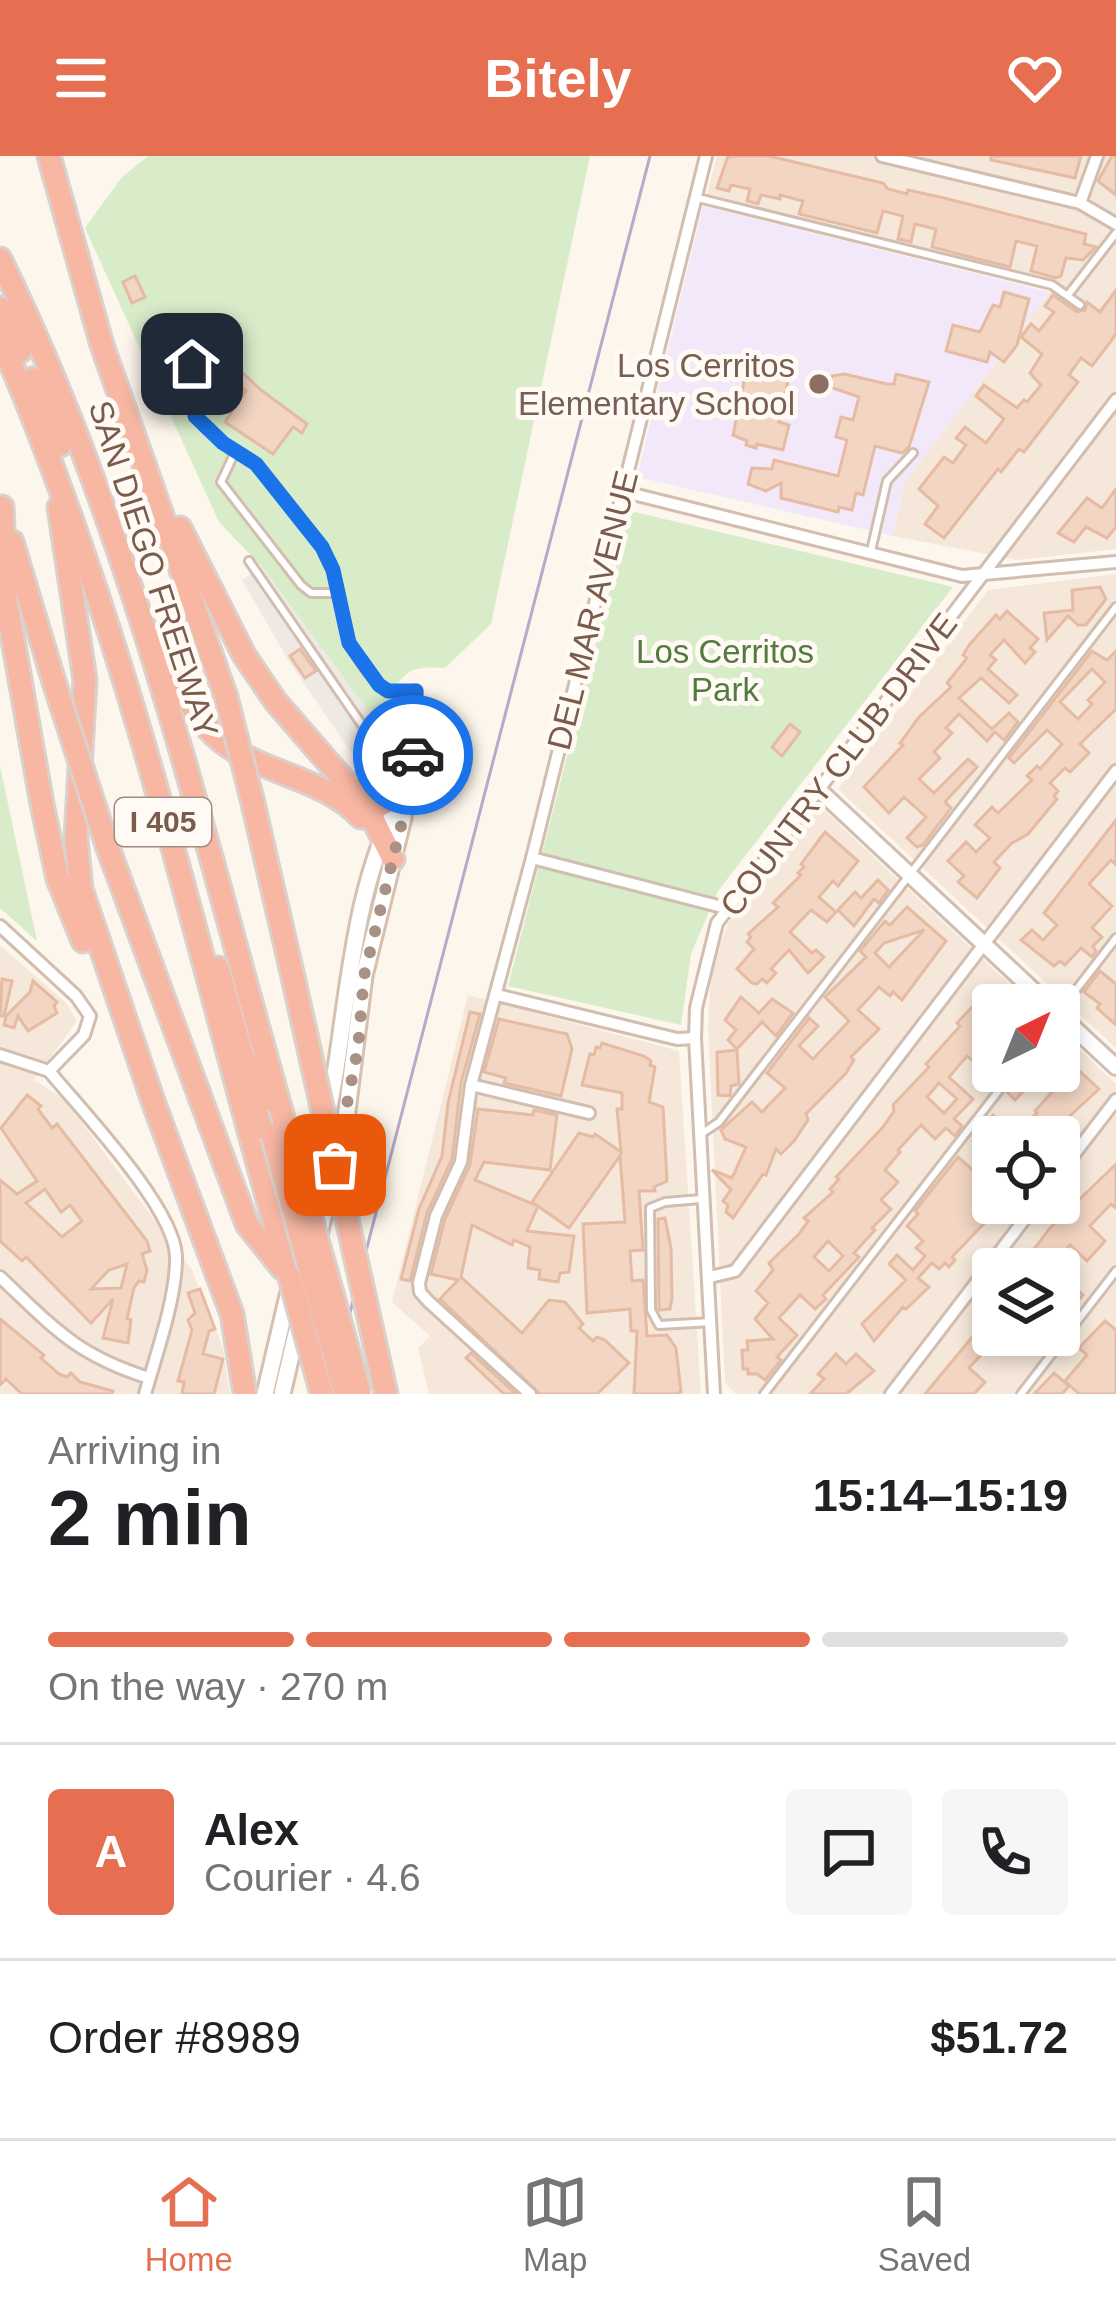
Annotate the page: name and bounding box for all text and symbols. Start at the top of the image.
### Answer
icon: menu [48,45,114,111]
icon: heart [1002,45,1068,111]
text: Bitely [484,48,632,108]
pin [141,313,243,415]
icon: home [159,331,225,397]
place label: Los Cerritos Elementary School [518,347,795,422]
marker: Los Cerritos Elementary School [806,371,832,397]
street label: SAN DIEGO FREEWAY [82,396,226,742]
street label: DEL MAR AVENUE [540,467,645,753]
street label: COUNTRY CLUB DRIVE [713,606,964,923]
park label: Los Cerritos Park [636,633,814,708]
courier [353,695,473,815]
icon: car [380,722,446,788]
road number: I 405 [115,798,211,846]
north arrow [972,984,1080,1092]
map controls [972,984,1080,1356]
pin [284,1114,386,1216]
button: locate [972,1116,1080,1224]
icon: bag [302,1132,368,1198]
button: layers [972,1248,1080,1356]
text: Arriving in [48,1429,221,1472]
text: 15:14–15:19 [813,1470,1068,1521]
text: 2 min [48,1474,252,1562]
text: On the way · 270 m [48,1665,388,1708]
button: chat [786,1789,912,1915]
button: phone [942,1789,1068,1915]
text: Alex [204,1804,299,1855]
text: A [95,1826,127,1877]
text: Courier · 4.6 [204,1856,421,1899]
text: Order #8989 [48,2012,301,2063]
text: $51.72 [930,2012,1068,2063]
tab: Home [145,2169,233,2279]
tab: Map [522,2169,588,2279]
tab: Saved [878,2169,971,2279]

